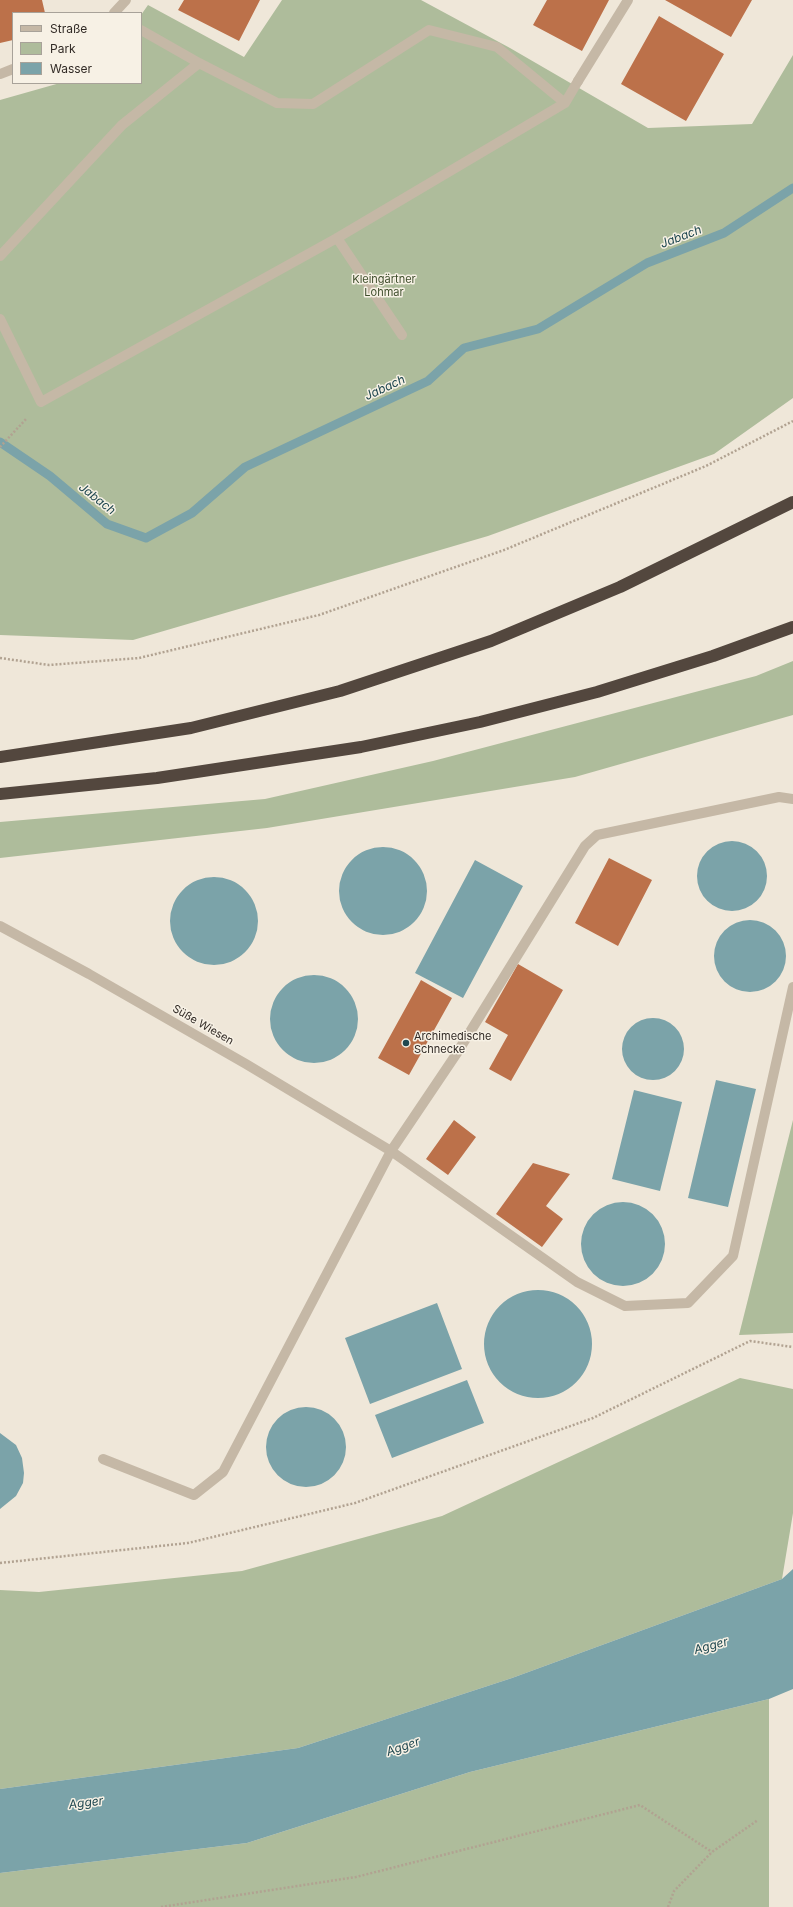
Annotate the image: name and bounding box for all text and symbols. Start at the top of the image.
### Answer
legend [12,12,142,84]
text: Straße [50,21,87,36]
text: Park [50,41,76,56]
text: Wasser [50,61,92,76]
water label: Jabach [658,223,704,251]
park label: Kleingärtner Lohmar [352,273,416,299]
water label: Jabach [363,372,407,404]
water label: Jabach [76,480,118,518]
street label: Süße Wiesen [170,1002,236,1048]
place label: Archimedische Schnecke [414,1030,491,1056]
marker: Archimedische Schnecke [401,1038,411,1048]
water label: Agger [693,1635,729,1657]
water label: Agger [384,1735,422,1759]
water label: Agger [68,1794,104,1812]

